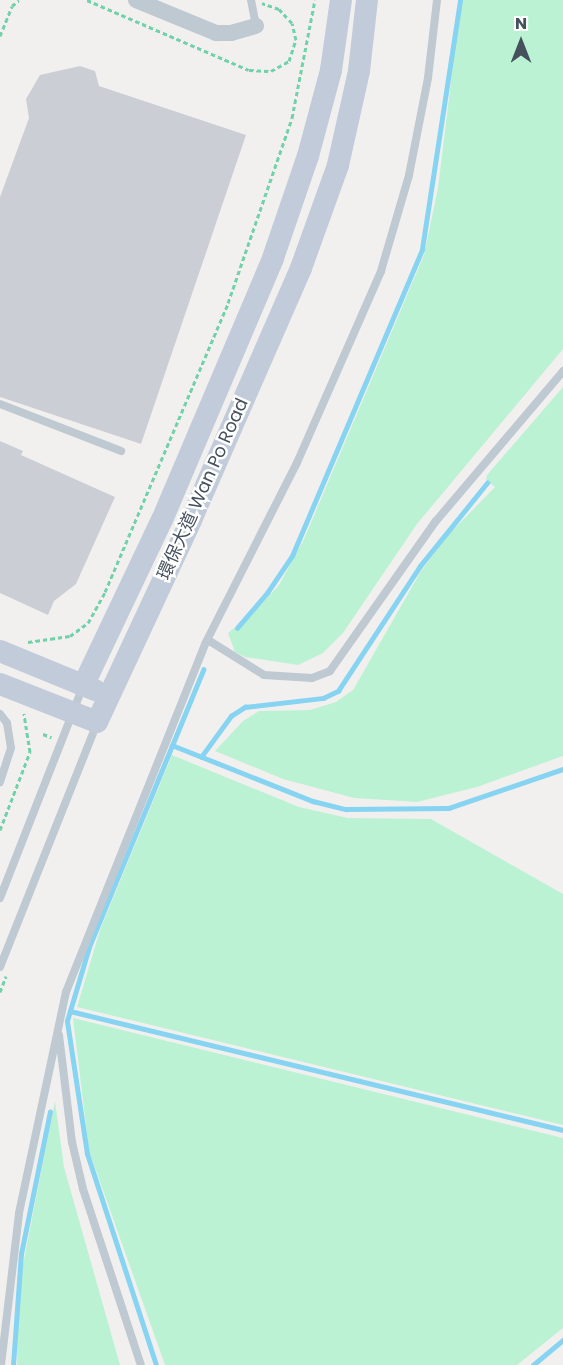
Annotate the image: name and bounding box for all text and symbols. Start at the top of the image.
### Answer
north arrow [491,12,551,72]
text: N [515,12,527,35]
street label: 環保大道 Wan Po Road [153,395,253,583]

